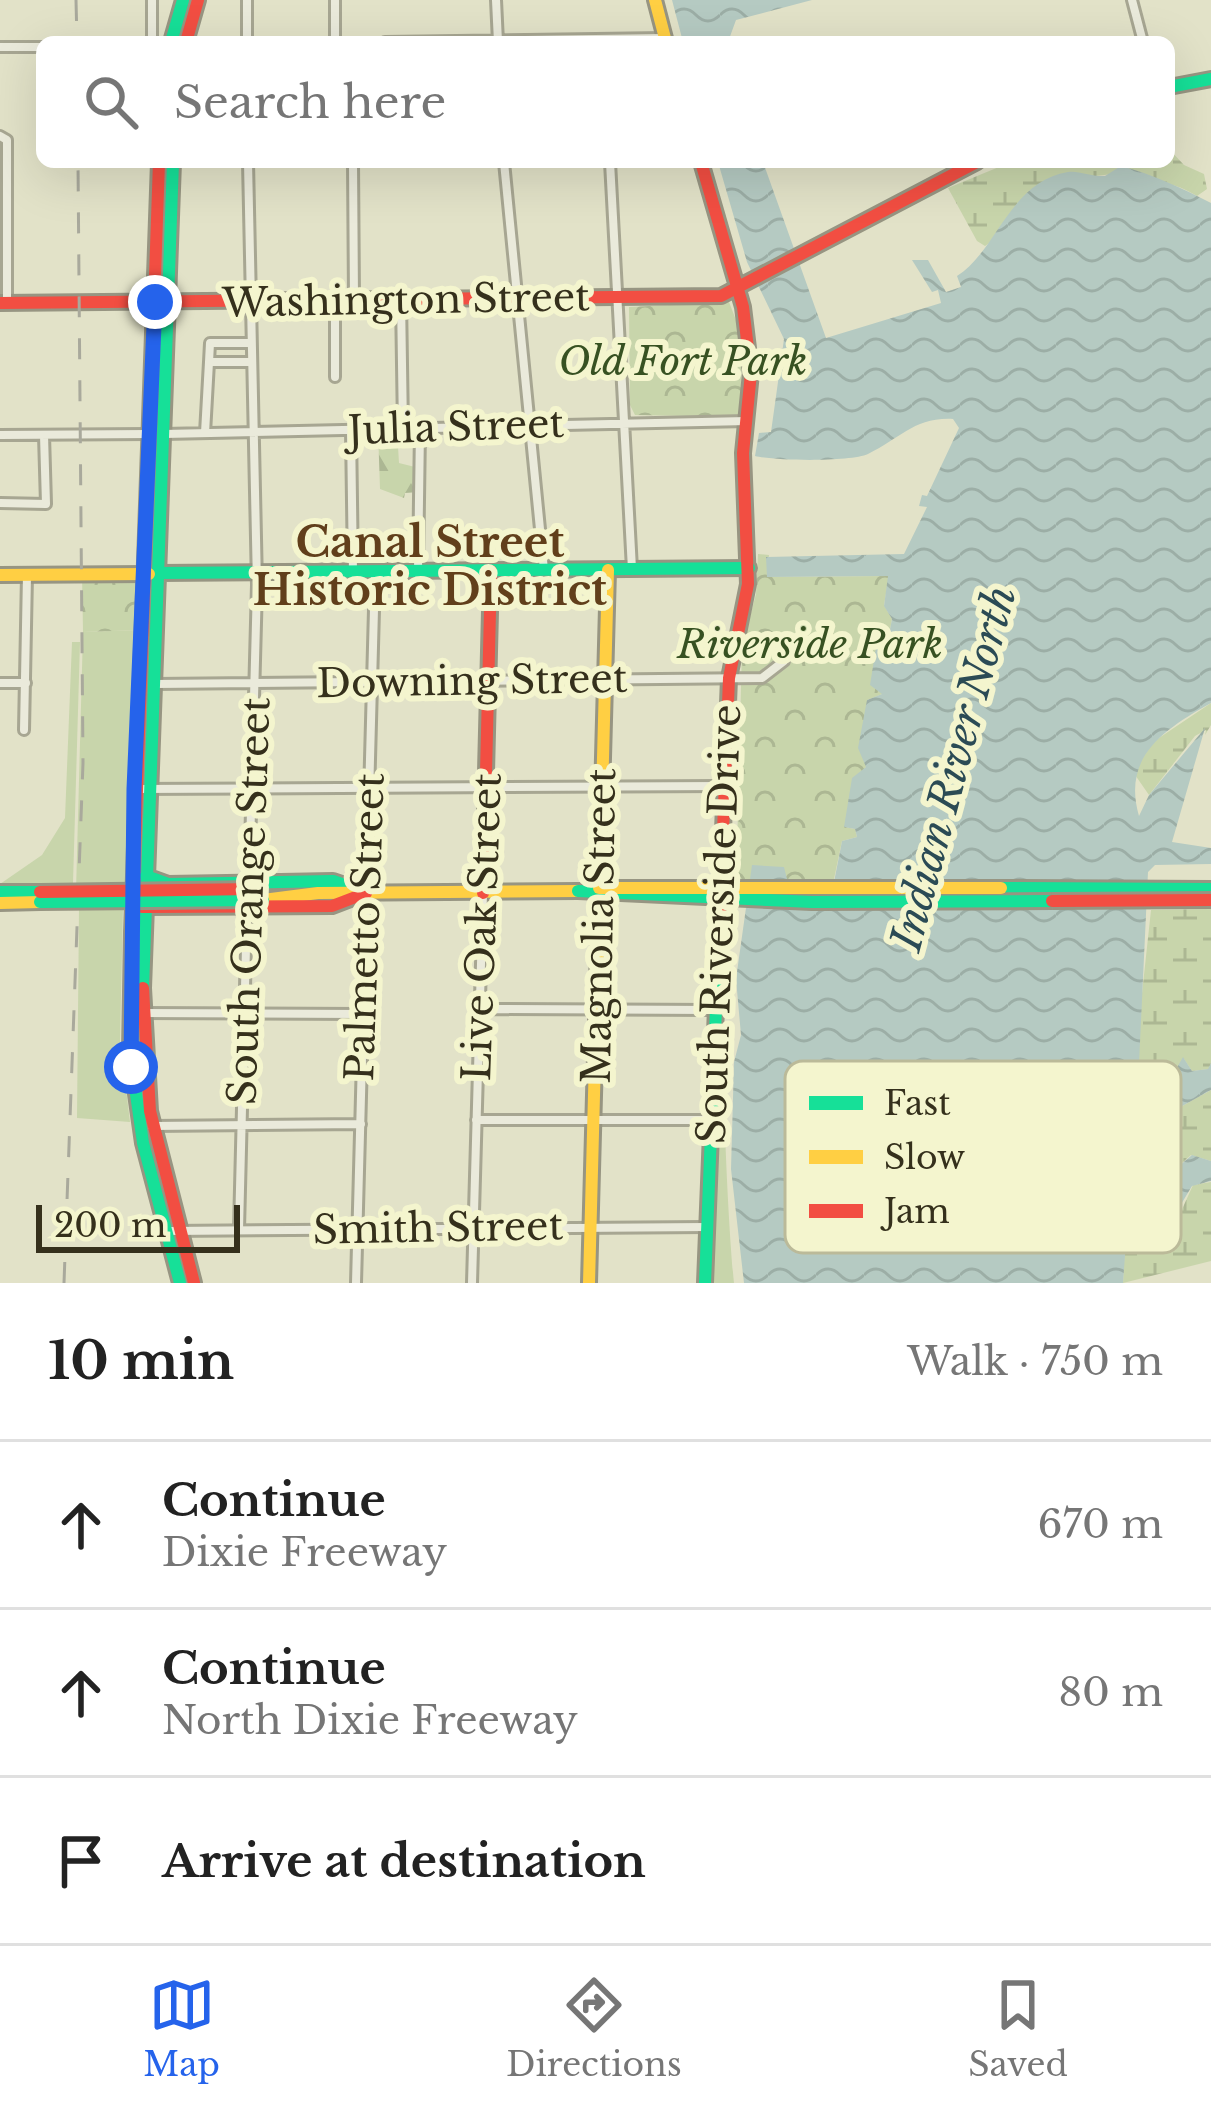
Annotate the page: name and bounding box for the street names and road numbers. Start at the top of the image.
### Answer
street label: Washington Street [221,272,591,328]
street label: Julia Street [342,399,565,455]
street label: Downing Street [316,654,628,708]
street label: South Orange Street [217,696,281,1106]
street label: South Riverside Drive [687,703,751,1145]
street label: Magnolia Street [572,768,626,1084]
street label: Palmetto Street [335,772,395,1082]
street label: Live Oak Street [452,772,512,1082]
street label: Smith Street [312,1201,564,1255]

